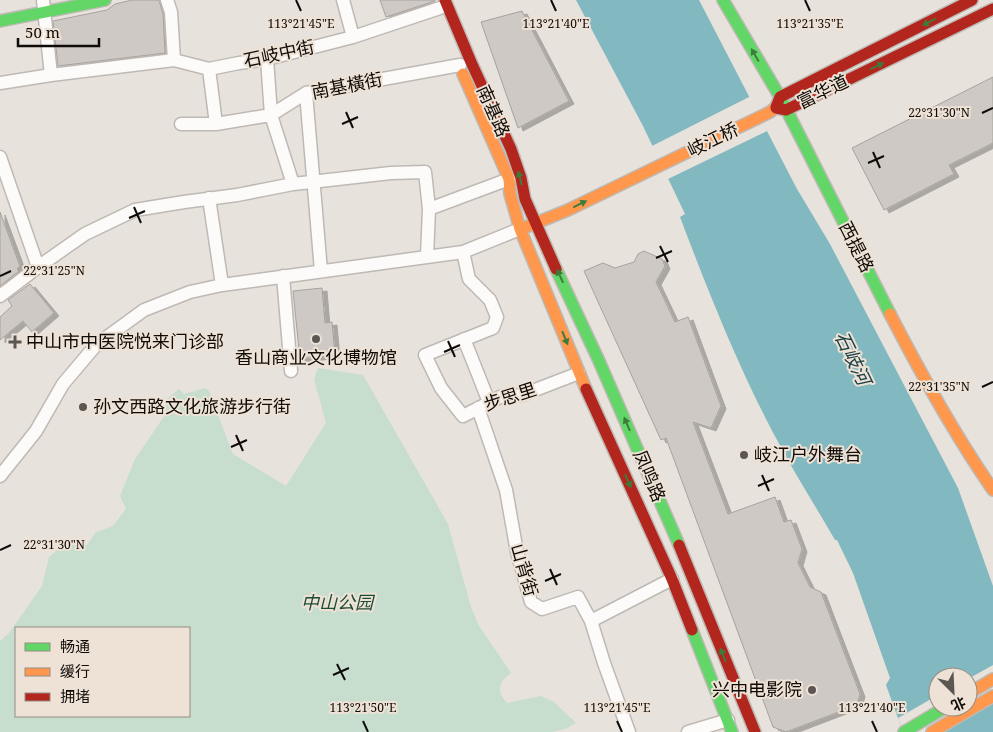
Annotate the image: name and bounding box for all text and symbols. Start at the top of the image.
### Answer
scale bar [18,15,99,47]
text: 113°21'45"E [268,15,334,32]
text: 113°21'40"E [523,15,589,32]
text: 113°21'35"E [777,15,843,32]
one-way arrow [922,18,936,26]
text: 50 m [25,22,60,42]
street label: 石岐中街 [241,34,317,72]
one-way arrow [751,49,760,62]
one-way arrow [870,61,884,69]
street label: 南基橫街 [309,66,384,104]
street label: 富华道 [793,68,852,114]
street label: 南基路 [472,81,516,140]
text: 22°31'30"N [908,104,970,121]
street label: 岐江桥 [683,116,742,162]
one-way arrow [516,170,524,185]
one-way arrow [573,200,587,208]
street label: 西提路 [834,217,880,276]
text: 22°31'25"N [23,262,85,279]
one-way arrow [555,269,563,283]
water label: 石岐河 [829,327,879,393]
place label: 中山市中医院悦来门诊部 [26,329,224,353]
one-way arrow [561,331,569,346]
marker: 香山商业文化博物馆 [310,333,322,345]
marker: 中山市中医院悦来门诊部 [8,335,22,349]
place label: 香山商业文化博物馆 [235,345,397,369]
street label: 步思里 [480,376,539,416]
text: 22°31'35"N [908,378,970,395]
place label: 孙文西路文化旅游步行街 [93,394,291,418]
marker: 孙文西路文化旅游步行街 [77,401,89,413]
one-way arrow [622,417,630,431]
place label: 岐江户外舞台 [754,442,862,466]
street label: 凤鸣路 [628,446,672,505]
marker: 岐江户外舞台 [738,449,750,461]
one-way arrow [624,474,632,488]
text: 22°31'30"N [23,536,85,553]
street label: 山背街 [506,540,544,599]
park label: 中山公园 [301,590,376,614]
legend [15,627,190,717]
text: 畅通 [60,636,90,656]
one-way arrow [719,648,727,662]
text: 缓行 [60,661,90,681]
north arrow [928,667,978,717]
place label: 兴中电影院 [712,677,802,701]
marker: 兴中电影院 [806,684,818,696]
text: 拥堵 [60,686,90,706]
text: 北 [948,693,969,716]
text: 113°21'50"E [330,699,396,716]
text: 113°21'45"E [584,699,650,716]
text: 113°21'40"E [839,699,905,716]

